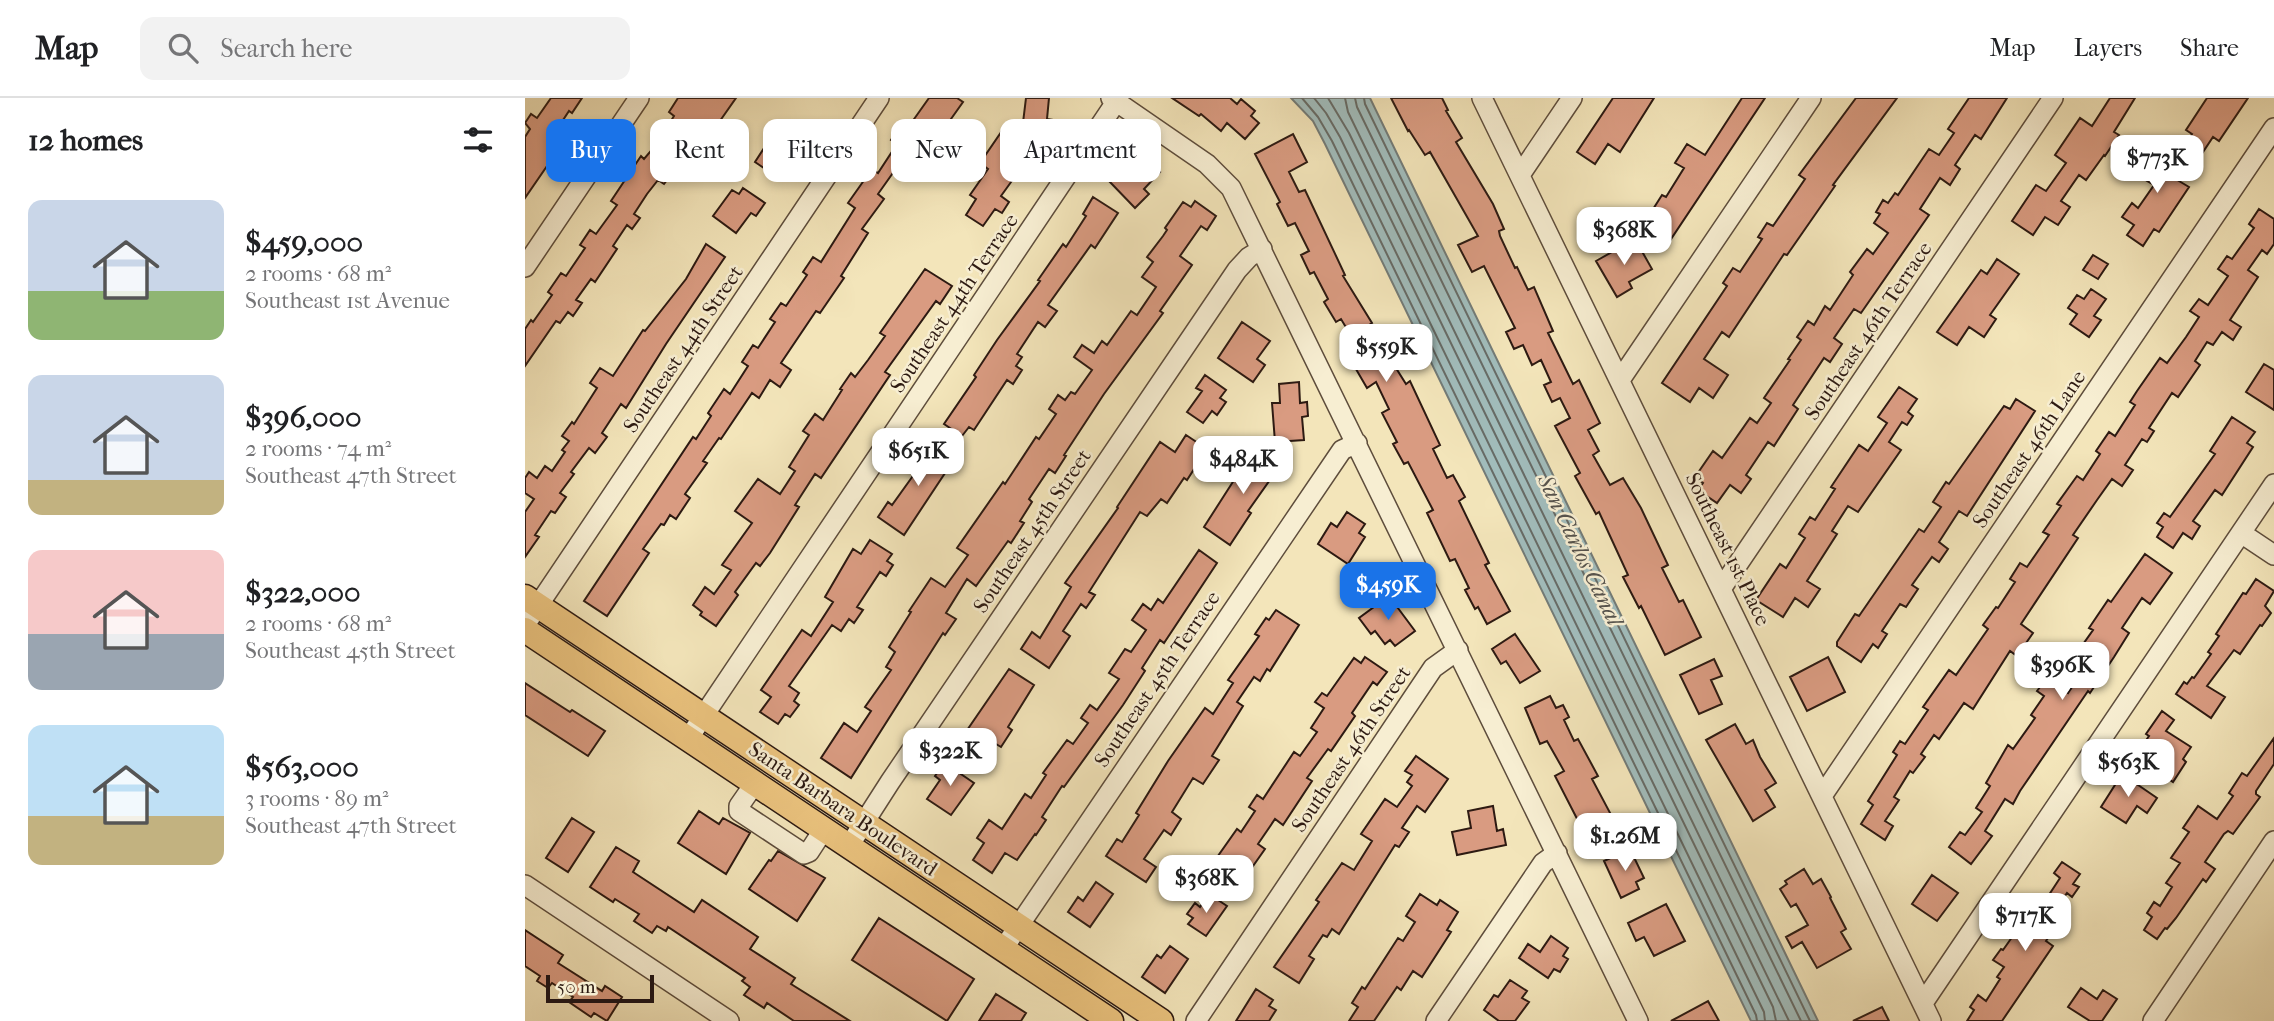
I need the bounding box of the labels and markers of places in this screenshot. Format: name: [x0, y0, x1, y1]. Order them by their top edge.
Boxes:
pin: $773K: [2108, 136, 2206, 195]
pin: $368K: [1575, 208, 1673, 267]
pin: $559K: [1337, 324, 1435, 384]
pin: $651K: [869, 428, 967, 488]
pin: $484K: [1194, 436, 1292, 496]
pin: $459K: [1339, 562, 1437, 622]
pin: $396K: [2013, 642, 2111, 702]
pin: $322K: [901, 728, 999, 788]
pin: $563K: [2079, 740, 2177, 799]
pin: $1.26M: [1568, 814, 1682, 873]
pin: $368K: [1157, 856, 1255, 915]
pin: $717K: [1976, 894, 2074, 953]

